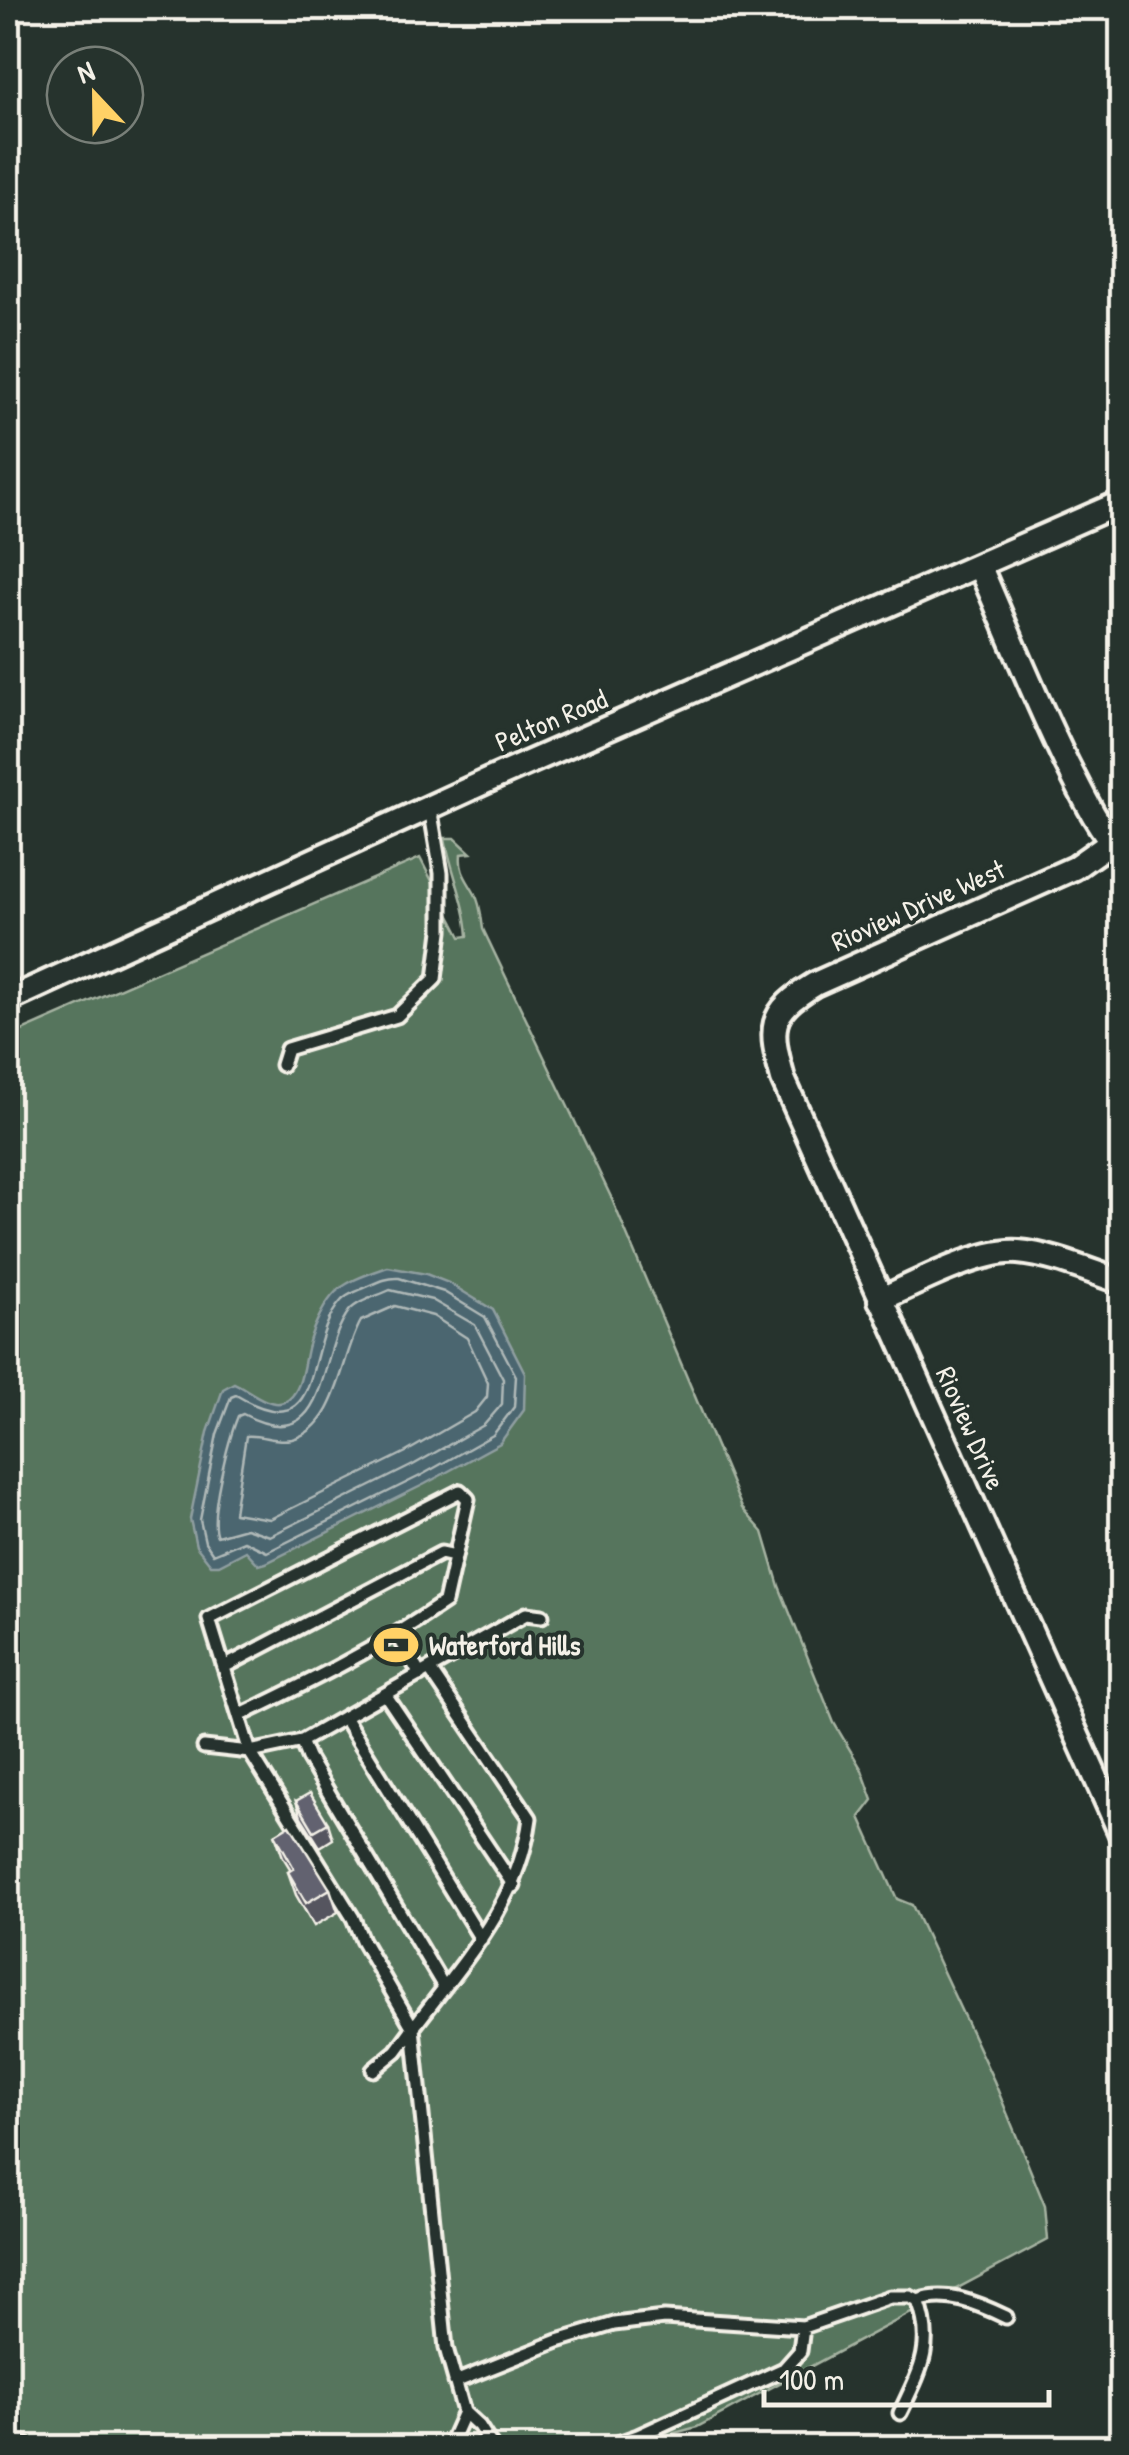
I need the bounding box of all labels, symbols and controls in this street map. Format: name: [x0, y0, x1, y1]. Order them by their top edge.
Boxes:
north arrow: [45, 45, 145, 145]
text: N: [72, 51, 100, 92]
street label: Pelton Road: [489, 679, 613, 761]
street label: Rioview Drive West: [825, 850, 1011, 960]
street label: Rioview Drive: [927, 1360, 1015, 1496]
sports icon: Waterford Hills: [372, 1621, 420, 1669]
place label: Waterford Hills: [429, 1626, 581, 1664]
scale bar: [764, 2345, 1049, 2407]
text: 100 m: [779, 2359, 844, 2399]

